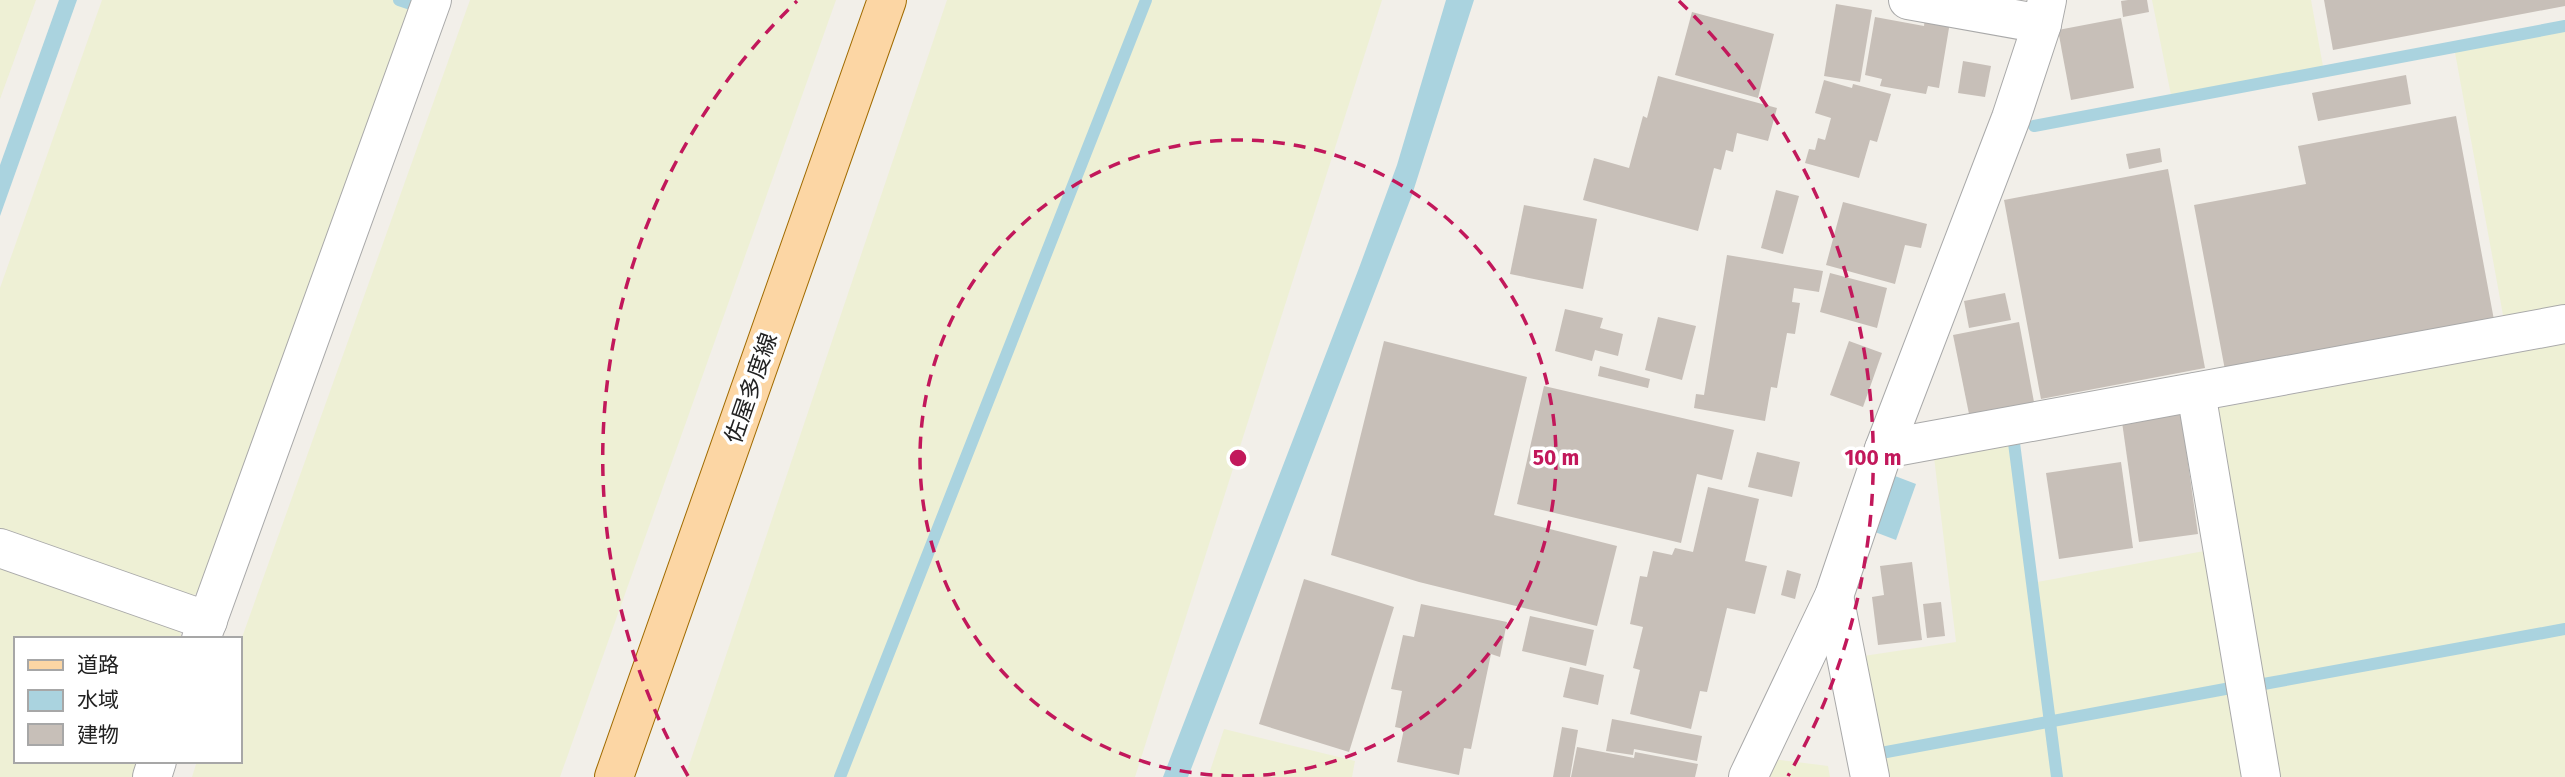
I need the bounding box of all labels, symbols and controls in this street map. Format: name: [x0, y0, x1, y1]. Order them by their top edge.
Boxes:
street label: 佐屋多度線: [719, 329, 783, 447]
text: 50 m: [1533, 445, 1579, 471]
text: 100 m: [1844, 445, 1902, 471]
centre of rings: [1226, 446, 1250, 470]
legend: [14, 637, 242, 763]
text: 道路: [77, 652, 119, 678]
text: 水域: [77, 687, 119, 713]
text: 建物: [77, 722, 119, 748]

